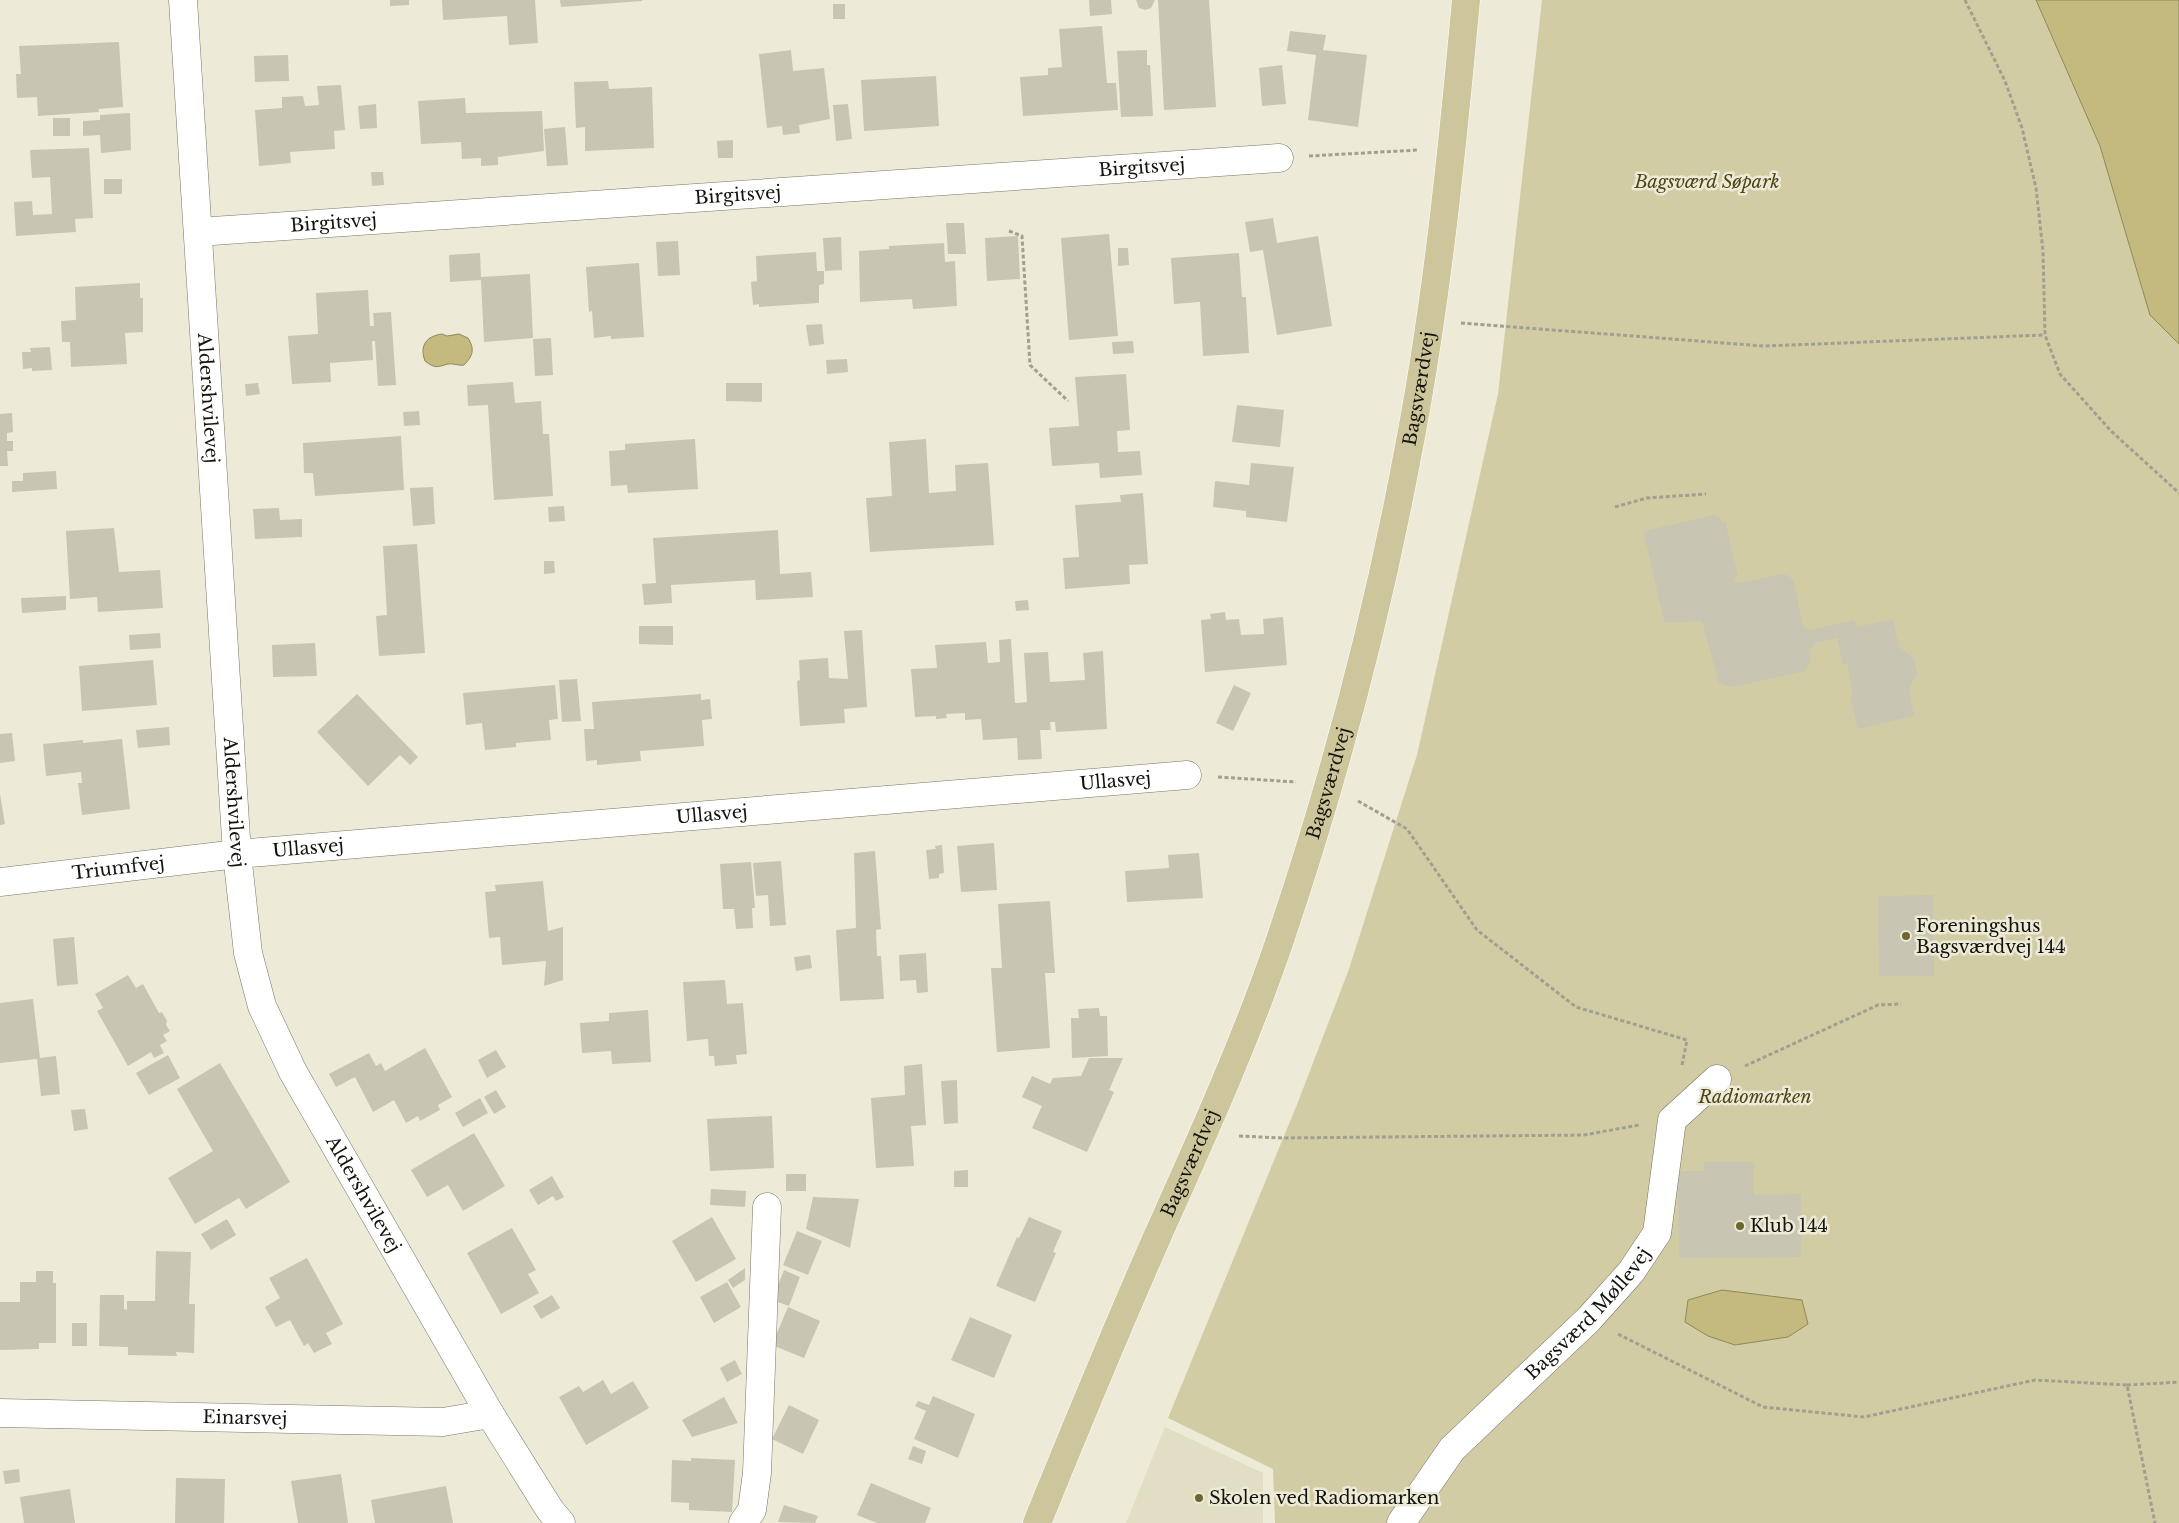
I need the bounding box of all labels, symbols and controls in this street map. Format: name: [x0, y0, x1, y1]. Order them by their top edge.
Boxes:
street label: Birgitsvej: [1098, 153, 1186, 181]
park label: Bagsværd Søpark: [1633, 171, 1780, 193]
street label: Birgitsvej: [694, 181, 782, 209]
street label: Birgitsvej: [290, 209, 378, 237]
street label: Bagsværdvej: [1398, 330, 1439, 448]
street label: Aldershvilevej: [193, 331, 223, 464]
street label: Bagsværdvej: [1302, 725, 1355, 842]
street label: Aldershvilevej: [219, 736, 249, 869]
street label: Ullasvej: [1079, 767, 1152, 795]
street label: Ullasvej: [675, 801, 748, 828]
street label: Ullasvej: [272, 834, 345, 862]
street label: Triumfvej: [71, 852, 166, 884]
place label: Foreningshus Bagsværdvej 144: [1916, 915, 2066, 958]
marker: Foreningshus Bagsværdvej 144: [1900, 930, 1912, 942]
park label: Radiomarken: [1697, 1086, 1812, 1108]
street label: Bagsværdvej: [1156, 1106, 1223, 1221]
street label: Aldershvilevej: [321, 1131, 405, 1256]
place label: Klub 144: [1750, 1215, 1828, 1237]
marker: Klub 144: [1734, 1220, 1746, 1232]
street label: Bagsværd Møllevej: [1521, 1243, 1655, 1384]
street label: Einarsvej: [202, 1406, 287, 1430]
place label: Skolen ved Radiomarken: [1209, 1487, 1439, 1509]
marker: Skolen ved Radiomarken: [1193, 1492, 1205, 1504]

